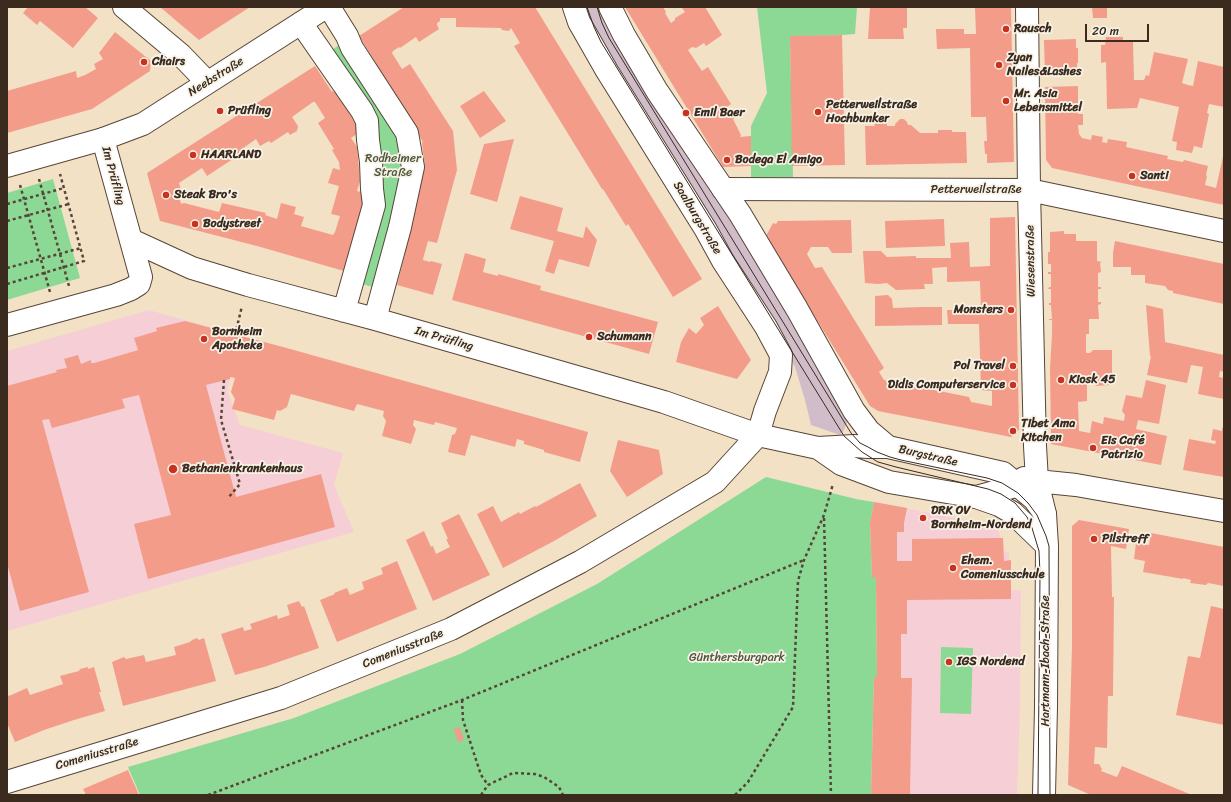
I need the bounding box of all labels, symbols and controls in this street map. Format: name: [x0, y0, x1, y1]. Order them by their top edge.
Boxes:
scale bar: [1087, 16, 1151, 42]
text: 20 m: [1092, 20, 1119, 42]
place label: Rausch: [1014, 22, 1052, 36]
marker: Rausch: [1001, 24, 1011, 34]
place label: Zyan Nailes&Lashes: [1007, 51, 1081, 79]
street label: Neebstraße: [185, 54, 247, 100]
place label: Chairs: [152, 55, 185, 69]
marker: Chairs: [139, 57, 149, 67]
marker: Zyan Nailes&Lashes: [994, 60, 1004, 70]
place label: Mr. Asia Lebensmittel: [1014, 87, 1082, 115]
marker: Mr. Asia Lebensmittel: [1001, 96, 1011, 106]
place label: Petterweilstraße Hochbunker: [826, 98, 917, 126]
place label: Prüfling: [228, 104, 271, 118]
marker: Prüfling: [215, 106, 225, 116]
place label: Emil Baer: [694, 106, 744, 120]
marker: Petterweilstraße Hochbunker: [813, 107, 823, 117]
marker: Emil Baer: [681, 108, 691, 118]
street label: Im Prüfling: [98, 145, 128, 207]
place label: HAARLAND: [201, 148, 261, 162]
marker: HAARLAND: [188, 150, 198, 160]
park label: Rodheimer Straße: [365, 152, 421, 180]
place label: Bodega El Amigo: [735, 153, 822, 167]
marker: Bodega El Amigo: [722, 155, 732, 165]
place label: Santi: [1140, 169, 1169, 183]
marker: Santi: [1127, 171, 1137, 181]
street label: Saalburgstraße: [670, 179, 724, 257]
street label: Petterweilstraße: [930, 183, 1022, 197]
place label: Steak Bro's: [174, 188, 237, 202]
marker: Steak Bro's: [161, 190, 171, 200]
place label: Bodystreet: [203, 217, 261, 231]
marker: Bodystreet: [190, 219, 200, 229]
street label: Wiesenstraße: [1023, 225, 1039, 297]
place label: Monsters: [954, 303, 1003, 317]
marker: Monsters: [1006, 305, 1016, 315]
street label: Im Prüfling: [413, 324, 475, 354]
place label: Bornheim Apotheke: [212, 325, 262, 353]
place label: Schumann: [597, 330, 651, 344]
marker: Schumann: [584, 332, 594, 342]
marker: Bornheim Apotheke: [199, 334, 209, 344]
place label: Pol Travel: [953, 359, 1005, 373]
marker: Pol Travel: [1008, 361, 1018, 371]
place label: Kiosk 45: [1069, 373, 1116, 387]
marker: Kiosk 45: [1056, 375, 1066, 385]
place label: Didis Computerservice: [888, 378, 1005, 392]
marker: Didis Computerservice: [1008, 380, 1018, 390]
place label: Tibet Ama Kitchen: [1021, 417, 1075, 445]
marker: Tibet Ama Kitchen: [1008, 426, 1018, 436]
place label: Eis Café Patrizio: [1101, 434, 1145, 462]
street label: Burgstraße: [897, 442, 959, 470]
marker: Eis Café Patrizio: [1088, 443, 1098, 453]
place label: Bethanienkrankenhaus: [182, 462, 302, 476]
marker: Bethanienkrankenhaus: [167, 463, 179, 475]
place label: DRK OV Bornheim-Nordend: [931, 504, 1031, 532]
marker: DRK OV Bornheim-Nordend: [918, 513, 928, 523]
place label: Pilstreff: [1102, 532, 1148, 546]
marker: Pilstreff: [1089, 534, 1099, 544]
place label: Ehem. Comeniusschule: [961, 554, 1045, 582]
marker: Ehem. Comeniusschule: [948, 563, 958, 573]
street label: Hartmann-Ibach-Straße: [1039, 595, 1053, 727]
street label: Comeniusstraße: [360, 626, 446, 672]
park label: Günthersburgpark: [689, 651, 785, 665]
place label: IGS Nordend: [957, 655, 1025, 669]
marker: IGS Nordend: [944, 657, 954, 667]
street label: Comeniusstraße: [54, 735, 140, 773]

